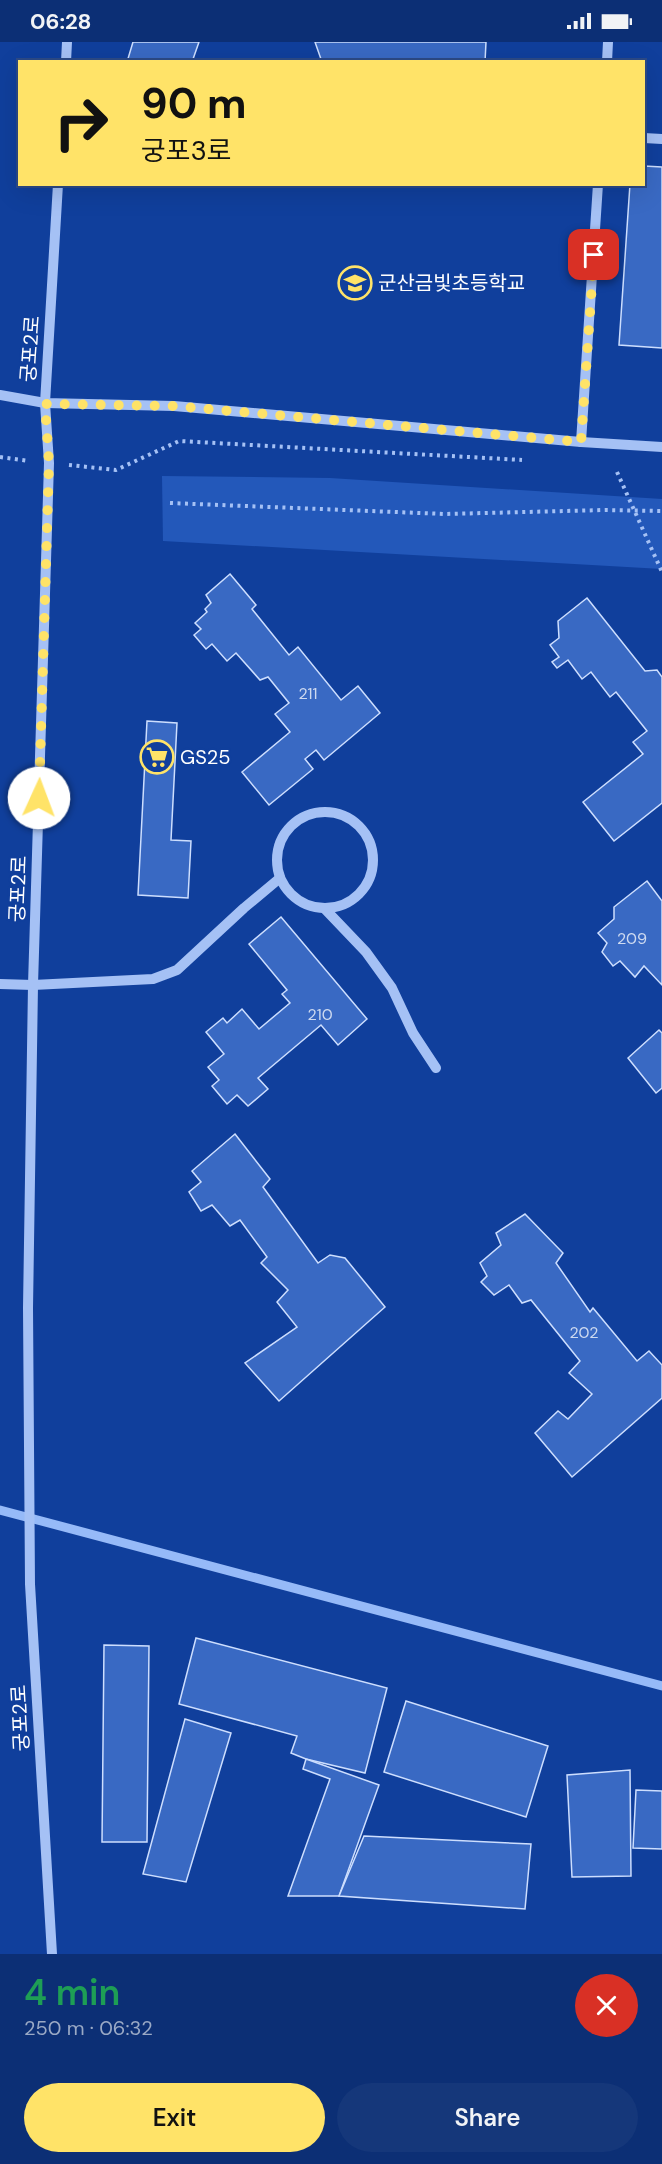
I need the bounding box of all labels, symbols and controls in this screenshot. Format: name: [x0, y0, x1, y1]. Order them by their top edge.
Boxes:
text: 06:28: [30, 7, 92, 36]
text: 90 m: [141, 76, 247, 131]
icon: right: [42, 84, 120, 162]
text: 궁포3로: [141, 133, 231, 168]
pin: [568, 229, 619, 280]
icon: arrive: [577, 238, 610, 271]
school or university icon: 군산금빛초등학교: [337, 265, 373, 301]
place label: 군산금빛초등학교: [378, 270, 525, 296]
street label: 궁포2로: [15, 315, 45, 383]
house number: 211: [298, 683, 318, 704]
supermarket icon: GS25: [139, 739, 175, 775]
place label: GS25: [180, 744, 230, 770]
position arrow: [7, 766, 71, 830]
street label: 궁포2로: [4, 855, 32, 923]
house number: 209: [617, 928, 647, 949]
house number: 210: [307, 1004, 333, 1025]
house number: 202: [569, 1322, 599, 1343]
street label: 궁포2로: [5, 1684, 35, 1752]
text: 4 min: [24, 1969, 120, 2016]
button: close: [575, 1974, 638, 2037]
text: 250 m · 06:32: [24, 2015, 153, 2041]
button: Exit: [24, 2083, 325, 2152]
button: Share: [337, 2083, 638, 2152]

